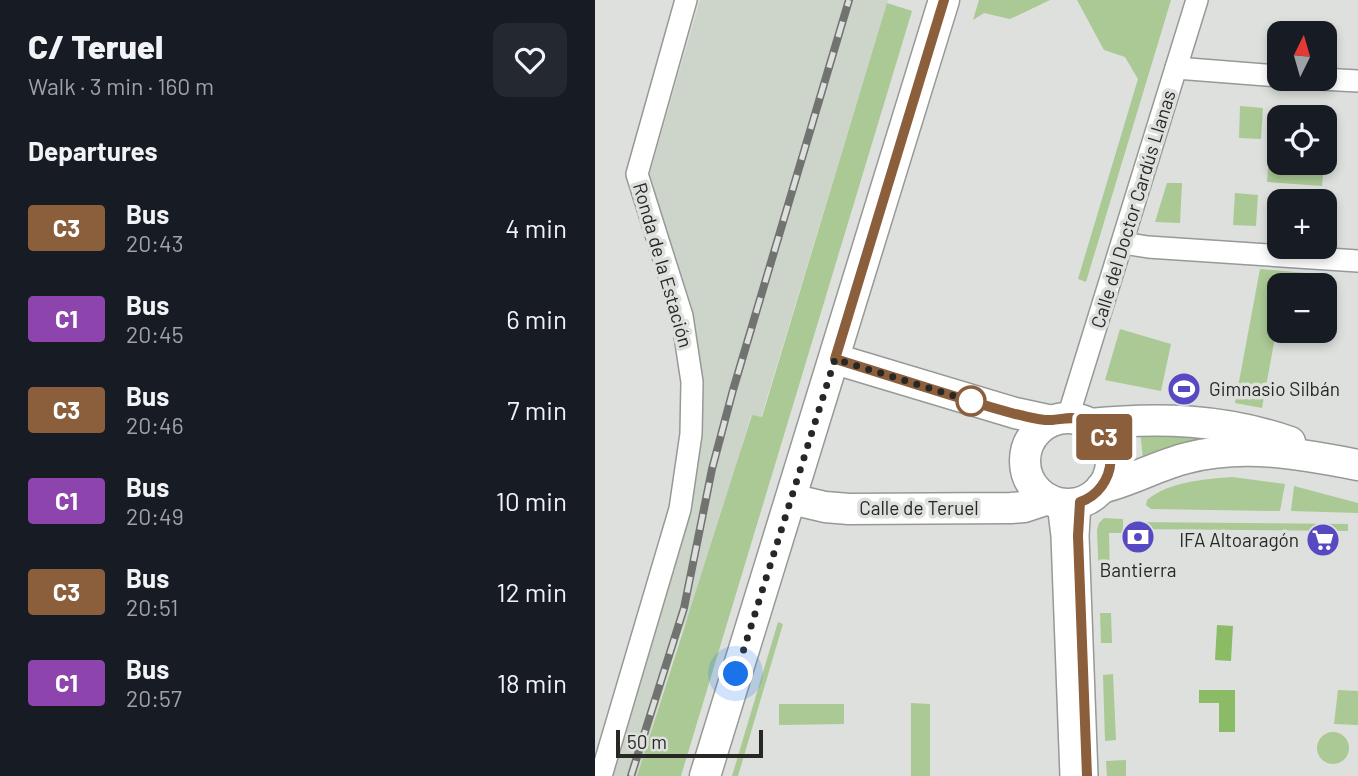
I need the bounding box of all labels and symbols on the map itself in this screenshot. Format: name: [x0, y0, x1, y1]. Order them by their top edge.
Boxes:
north arrow: [1267, 21, 1337, 91]
street label: Calle del Doctor Cardús Llanas: [1085, 87, 1180, 331]
street label: Ronda de la Estación: [629, 180, 698, 350]
sports icon: Gimnasio Silbán: [1165, 370, 1203, 408]
place label: Gimnasio Silbán: [1209, 377, 1340, 400]
unlabelled marker: [956, 386, 986, 416]
line badge: C3: [1072, 414, 1135, 460]
street label: Calle de Teruel: [859, 496, 979, 519]
bank icon: Bantierra: [1119, 518, 1157, 556]
supermarket icon: IFA Altoaragón: [1304, 521, 1342, 559]
place label: IFA Altoaragón: [1179, 528, 1299, 551]
place label: Bantierra: [1099, 558, 1177, 581]
your location: [718, 656, 753, 691]
scale bar: [616, 727, 763, 759]

